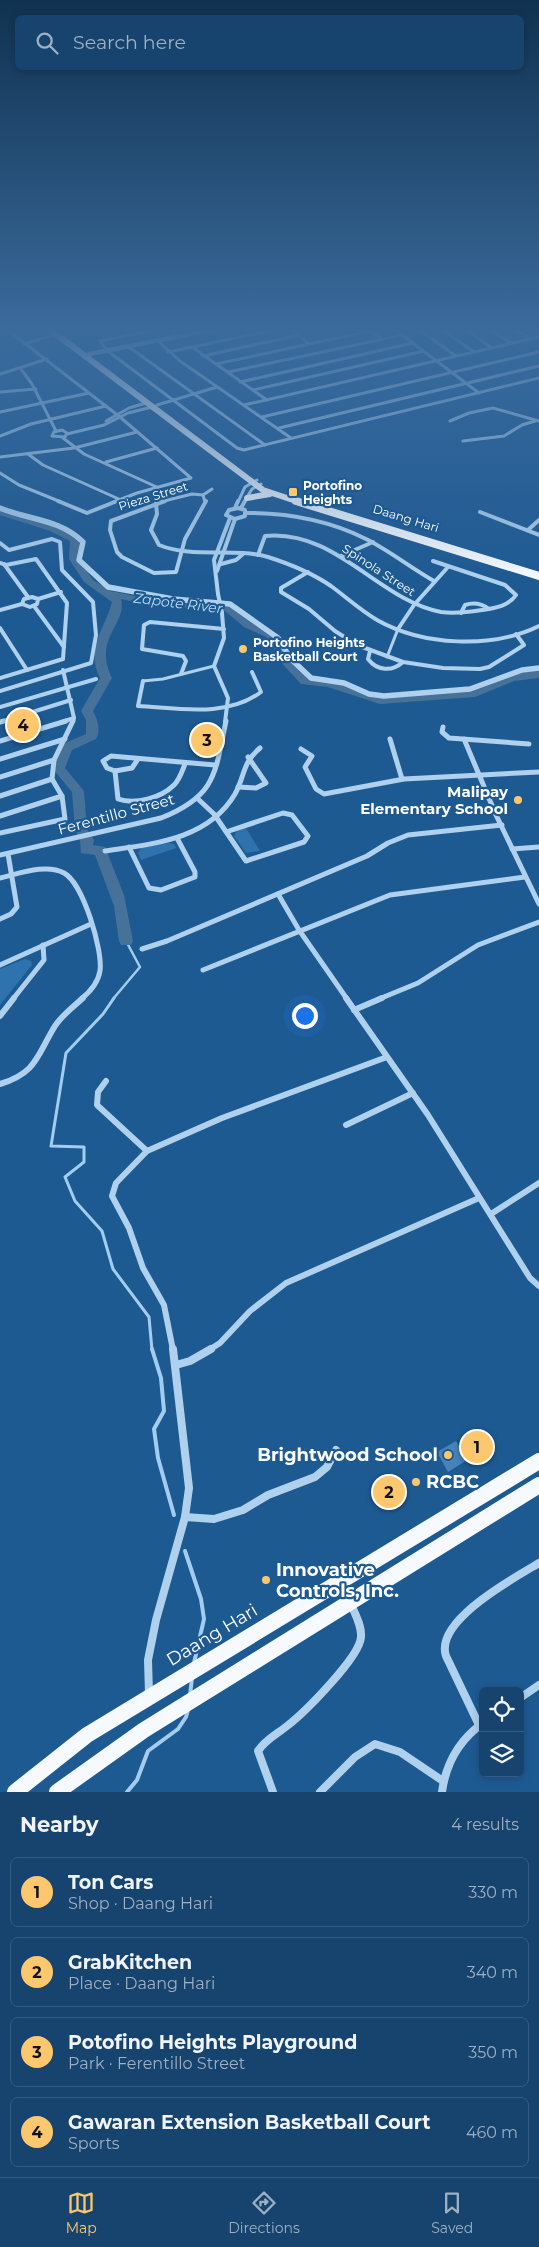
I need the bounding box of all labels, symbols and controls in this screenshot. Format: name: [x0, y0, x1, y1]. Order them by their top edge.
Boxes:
search box: [15, 15, 524, 70]
icon: search: [33, 29, 61, 57]
text: Search here: [73, 31, 186, 54]
street label: Pieza Street: [117, 478, 190, 514]
place label: Portofino Heights: [303, 478, 362, 507]
marker: Portofino Heights: [287, 486, 299, 498]
street label: Daang Hari: [371, 501, 441, 535]
street label: Spinola Street: [340, 541, 418, 599]
water label: Zapote River: [131, 588, 224, 617]
place label: Portofino Heights Basketball Court: [253, 635, 365, 664]
marker: Portofino Heights Basketball Court: [237, 643, 249, 655]
pin: 4: [7, 706, 39, 744]
pin: 3: [191, 721, 223, 759]
place label: Malipay Elementary School: [360, 782, 509, 818]
street label: Ferentillo Street: [55, 789, 177, 839]
marker: Malipay Elementary School: [512, 794, 524, 806]
your location: [292, 1003, 318, 1029]
pin: 1: [461, 1428, 493, 1466]
place label: Brightwood School: [257, 1444, 438, 1466]
marker: Brightwood School: [442, 1449, 454, 1461]
place label: RCBC: [426, 1471, 479, 1493]
pin: 2: [373, 1473, 405, 1511]
marker: RCBC: [410, 1476, 422, 1488]
place label: Innovative Controls, Inc.: [276, 1559, 399, 1602]
marker: Innovative Controls, Inc.: [260, 1574, 272, 1586]
street label: Daang Hari: [162, 1599, 262, 1671]
map controls: [479, 1687, 524, 1777]
button: locate: [479, 1687, 524, 1732]
button: layers: [479, 1732, 524, 1777]
text: Nearby: [20, 1812, 99, 1837]
text: 4 results: [451, 1815, 519, 1834]
text: Ton Cars: [68, 1871, 153, 1894]
text: 1: [34, 1883, 40, 1902]
text: 330 m: [468, 1883, 518, 1902]
text: Shop · Daang Hari: [68, 1894, 213, 1913]
text: GrabKitchen: [68, 1951, 192, 1974]
text: 2: [32, 1963, 42, 1982]
text: 340 m: [467, 1963, 518, 1982]
text: Place · Daang Hari: [68, 1974, 215, 1993]
text: Potofino Heights Playground: [68, 2031, 357, 2054]
text: 3: [32, 2043, 42, 2062]
text: 350 m: [468, 2043, 518, 2062]
text: Park · Ferentillo Street: [68, 2054, 245, 2073]
text: Gawaran Extension Basketball Court: [68, 2111, 430, 2134]
text: 4: [31, 2123, 43, 2142]
text: 460 m: [466, 2123, 518, 2142]
text: Sports: [68, 2134, 120, 2153]
tab: Map: [66, 2189, 97, 2237]
tab: Directions: [228, 2189, 300, 2237]
tab: Saved: [431, 2189, 473, 2237]

